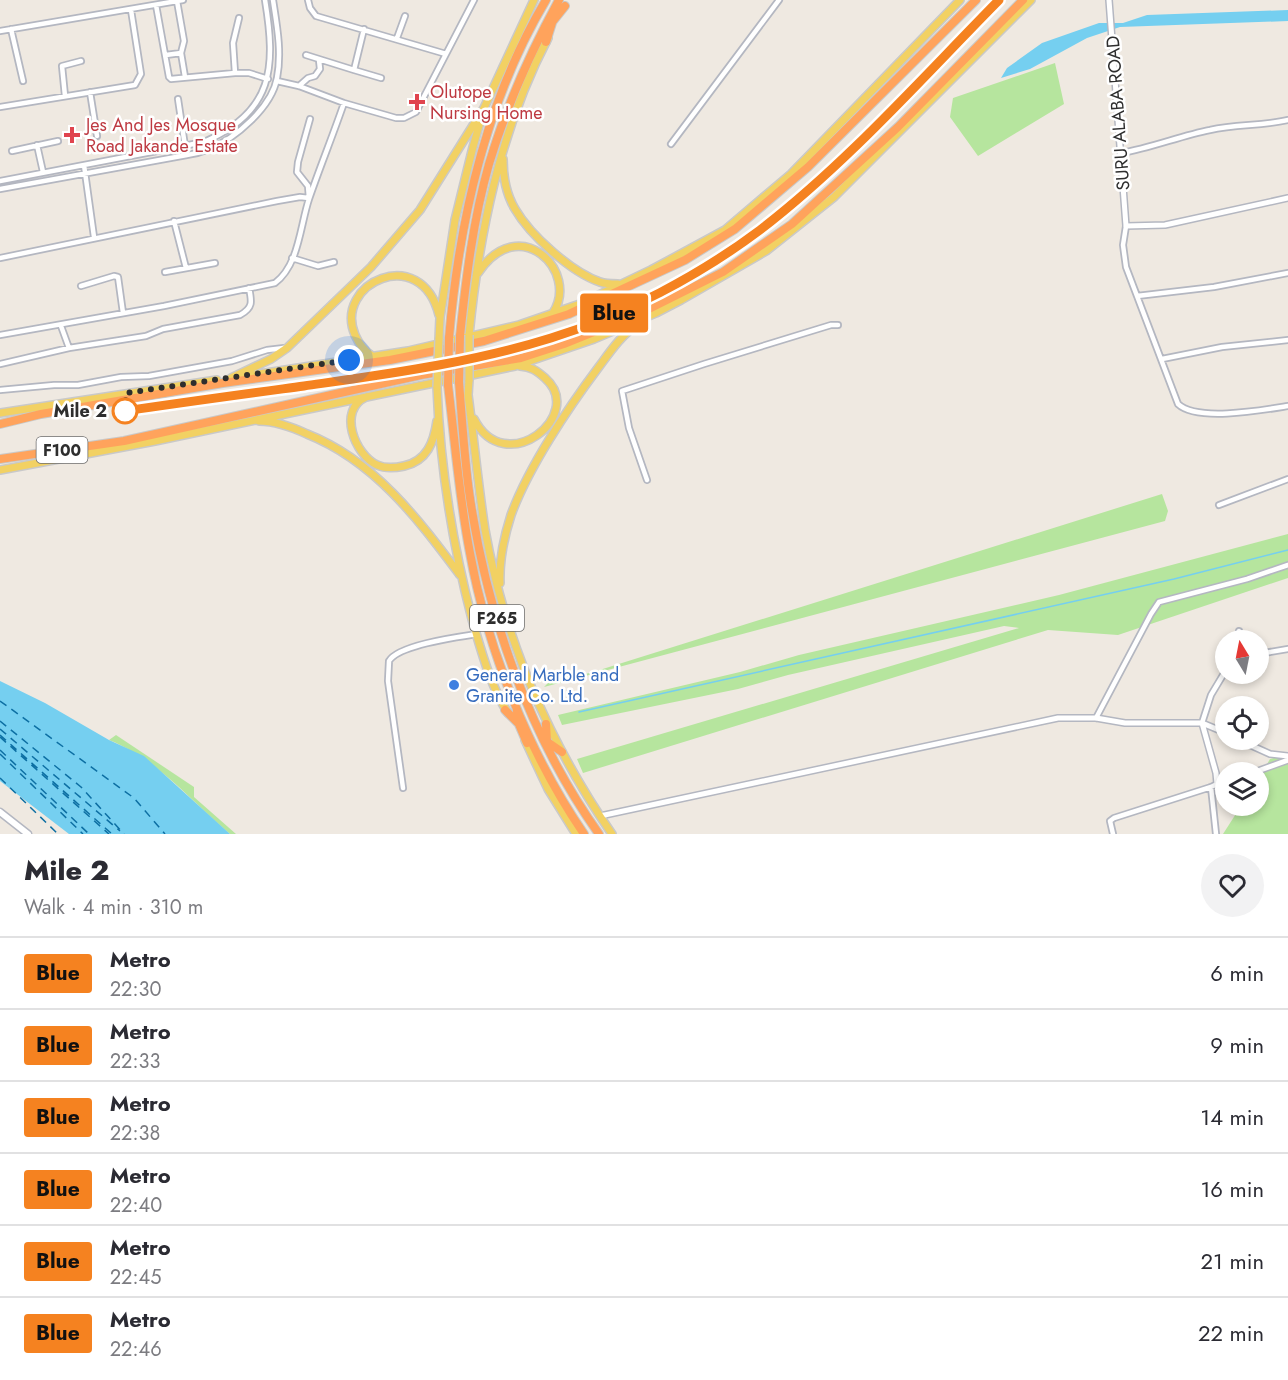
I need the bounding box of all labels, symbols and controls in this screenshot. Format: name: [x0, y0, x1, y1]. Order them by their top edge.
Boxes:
street label: SURU ALABA ROAD: [1100, 35, 1136, 191]
place label: Olutope Nursing Home: [430, 79, 543, 126]
marker: Olutope Nursing Home: [408, 93, 426, 111]
place label: Jes And Jes Mosque Road Jakande Estate: [84, 112, 238, 159]
marker: Jes And Jes Mosque Road Jakande Estate: [63, 126, 81, 144]
line badge: Blue: [572, 294, 656, 332]
text: Blue: [592, 298, 636, 328]
your location: [334, 345, 364, 375]
place label: Mile 2: [54, 398, 107, 424]
marker: Mile 2: [112, 398, 138, 424]
road number: F100: [36, 437, 88, 463]
road number: F265: [470, 605, 524, 631]
north arrow: [1215, 630, 1269, 684]
map controls: [1215, 630, 1269, 816]
place label: General Marble and Granite Co. Ltd.: [466, 662, 619, 709]
marker: General Marble and Granite Co. Ltd.: [447, 678, 461, 692]
button: locate: [1215, 696, 1269, 750]
button: layers: [1215, 762, 1269, 816]
text: Mile 2: [24, 850, 109, 891]
button: heart: [1201, 854, 1264, 917]
text: Walk · 4 min · 310 m: [24, 893, 203, 922]
text: Metro: [110, 943, 171, 975]
text: 6 min: [1210, 957, 1264, 989]
text: Blue: [36, 958, 80, 988]
text: 22:30: [110, 975, 161, 1004]
text: Metro: [110, 1015, 171, 1047]
text: 9 min: [1210, 1029, 1264, 1061]
text: Blue: [36, 1030, 80, 1060]
text: 22:33: [110, 1047, 160, 1076]
text: Metro: [110, 1087, 171, 1119]
text: 14 min: [1200, 1101, 1264, 1133]
text: Blue: [36, 1102, 80, 1132]
text: 22:38: [110, 1119, 160, 1148]
text: Metro: [110, 1159, 171, 1191]
text: 16 min: [1200, 1173, 1264, 1205]
text: Blue: [36, 1174, 80, 1204]
text: 22:40: [110, 1191, 162, 1220]
text: Metro: [110, 1231, 171, 1263]
text: 21 min: [1201, 1245, 1264, 1277]
text: Blue: [36, 1246, 80, 1276]
text: 22:45: [110, 1263, 161, 1292]
text: Metro: [110, 1303, 171, 1335]
text: 22 min: [1198, 1317, 1264, 1349]
text: Blue: [36, 1318, 80, 1348]
text: 22:46: [110, 1335, 162, 1364]

